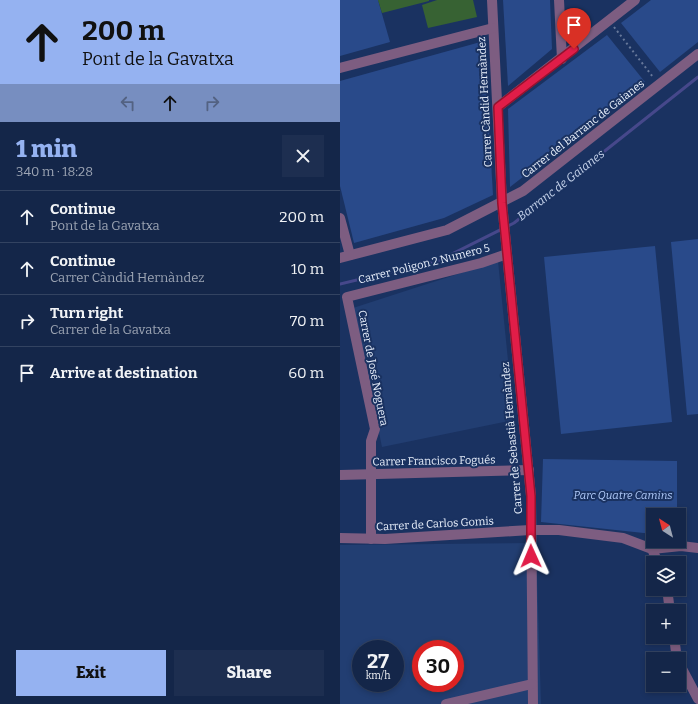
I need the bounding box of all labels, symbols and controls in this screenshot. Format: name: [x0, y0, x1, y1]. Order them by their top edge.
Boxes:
pin: [557, 8, 591, 49]
text: 200 m: [82, 14, 165, 47]
icon: arrive: [563, 14, 585, 36]
icon: ahead: [16, 16, 68, 68]
street label: Carrer Càndid Hernàndez: [475, 36, 495, 168]
text: Pont de la Gavatxa: [82, 48, 234, 70]
street label: Carrer del Barranc de Gaianes: [519, 77, 647, 181]
icon: left: [117, 92, 139, 114]
icon: ahead: [159, 92, 181, 114]
icon: right: [201, 92, 223, 114]
text: 1 min: [16, 135, 77, 163]
button: close: [282, 135, 324, 177]
water label: Barranc de Gaianes: [515, 146, 608, 223]
text: 340 m · 18:28: [16, 164, 93, 179]
text: Continue: [50, 200, 116, 218]
icon: ahead: [16, 206, 38, 228]
text: 200 m: [279, 208, 324, 226]
text: Pont de la Gavatxa: [50, 218, 160, 233]
street label: Carrer Poligon 2 Numero 5: [357, 241, 491, 287]
text: Continue: [50, 252, 116, 270]
icon: ahead: [16, 258, 38, 280]
text: 10 m: [291, 260, 324, 278]
text: Carrer Càndid Hernàndez: [50, 270, 205, 285]
text: Turn right: [50, 304, 123, 322]
street label: Carrer de José Noguera: [355, 309, 391, 427]
icon: right: [16, 310, 38, 332]
text: 70 m: [290, 312, 324, 330]
text: Carrer de la Gavatxa: [50, 322, 171, 337]
street label: Carrer de Sebastià Hernàndez: [499, 361, 525, 515]
icon: arrive: [16, 362, 38, 384]
text: Arrive at destination: [50, 364, 197, 382]
text: 60 m: [288, 364, 324, 382]
street label: Carrer Francisco Fogués: [372, 453, 496, 469]
park label: Parc Quatre Camins: [573, 489, 673, 502]
north arrow: [646, 508, 686, 548]
map controls: [646, 508, 686, 692]
street label: Carrer de Carlos Gomis: [376, 514, 494, 534]
position arrow: [510, 535, 552, 577]
button: layers: [646, 556, 686, 596]
button: +: [646, 604, 686, 644]
speed limit sign: 30: [412, 640, 464, 692]
text: 27: [367, 649, 389, 673]
button: Exit: [16, 650, 166, 696]
button: Share: [174, 650, 324, 696]
button: −: [646, 652, 686, 692]
text: km/h: [366, 670, 390, 682]

